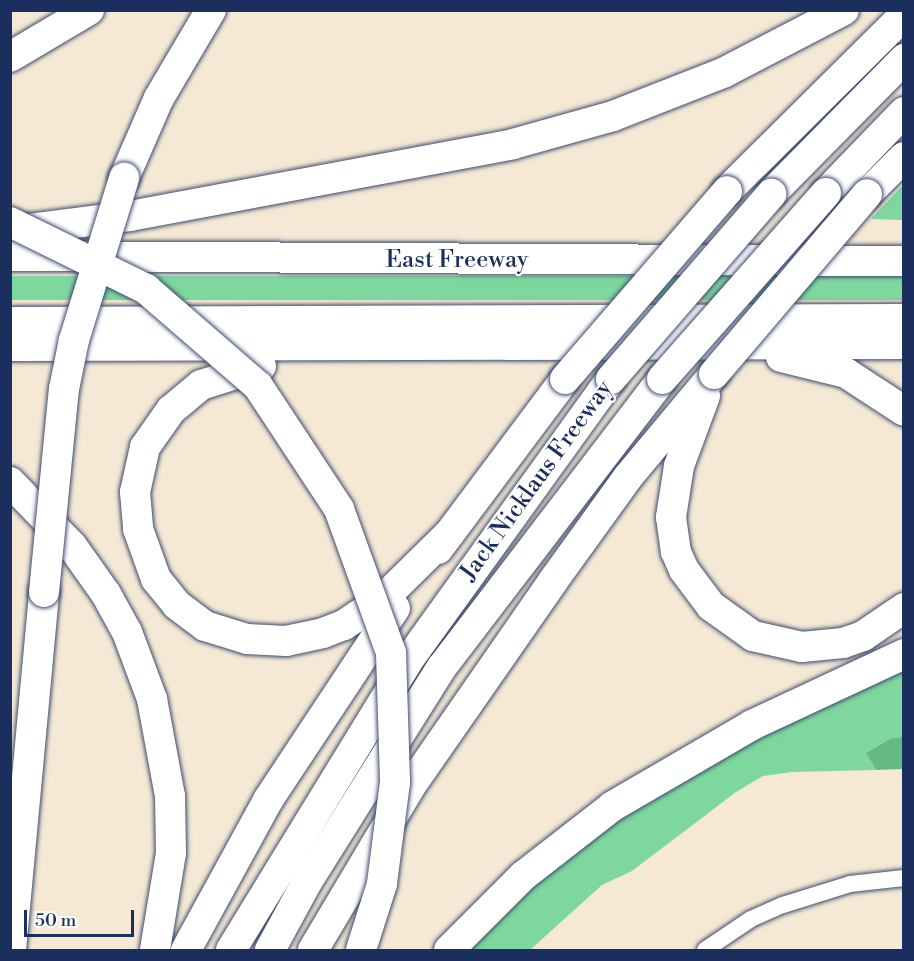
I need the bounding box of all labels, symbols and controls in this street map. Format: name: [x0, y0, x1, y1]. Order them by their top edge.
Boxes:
street label: East Freeway: [385, 247, 529, 275]
street label: Jack Nicklaus Freeway: [455, 375, 619, 587]
scale bar: [27, 898, 136, 936]
text: 50 m: [35, 909, 76, 932]

